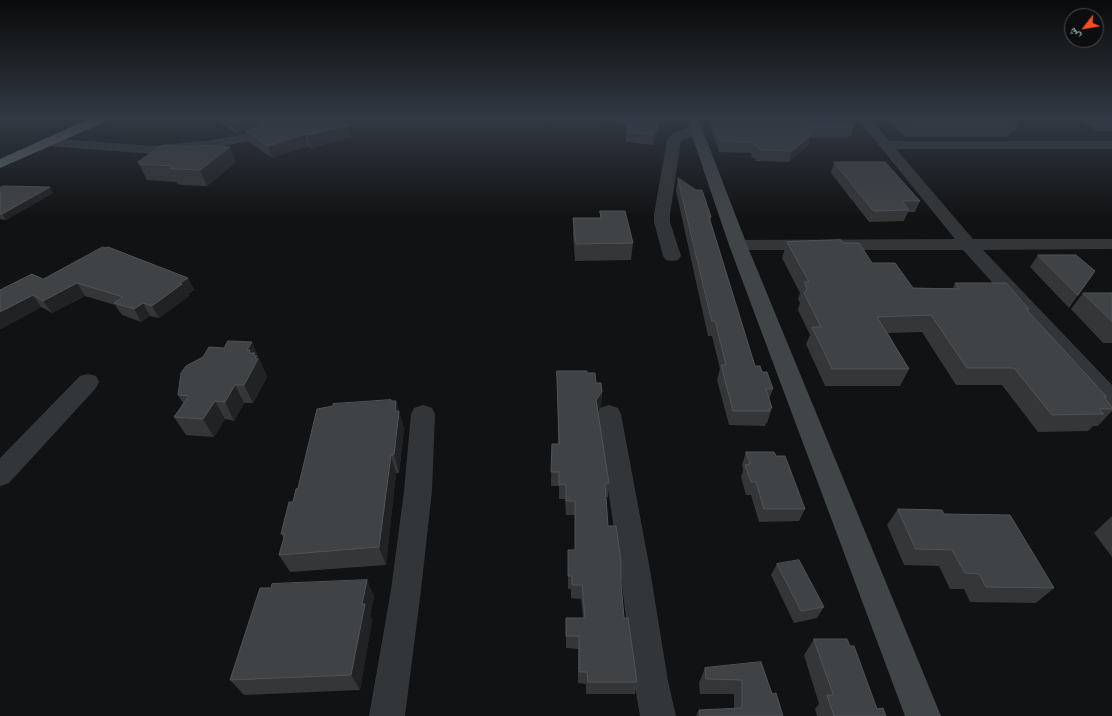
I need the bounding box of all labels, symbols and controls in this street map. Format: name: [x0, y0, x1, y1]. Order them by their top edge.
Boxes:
north arrow: [1064, 8, 1104, 48]
text: ش: [1066, 26, 1083, 42]

